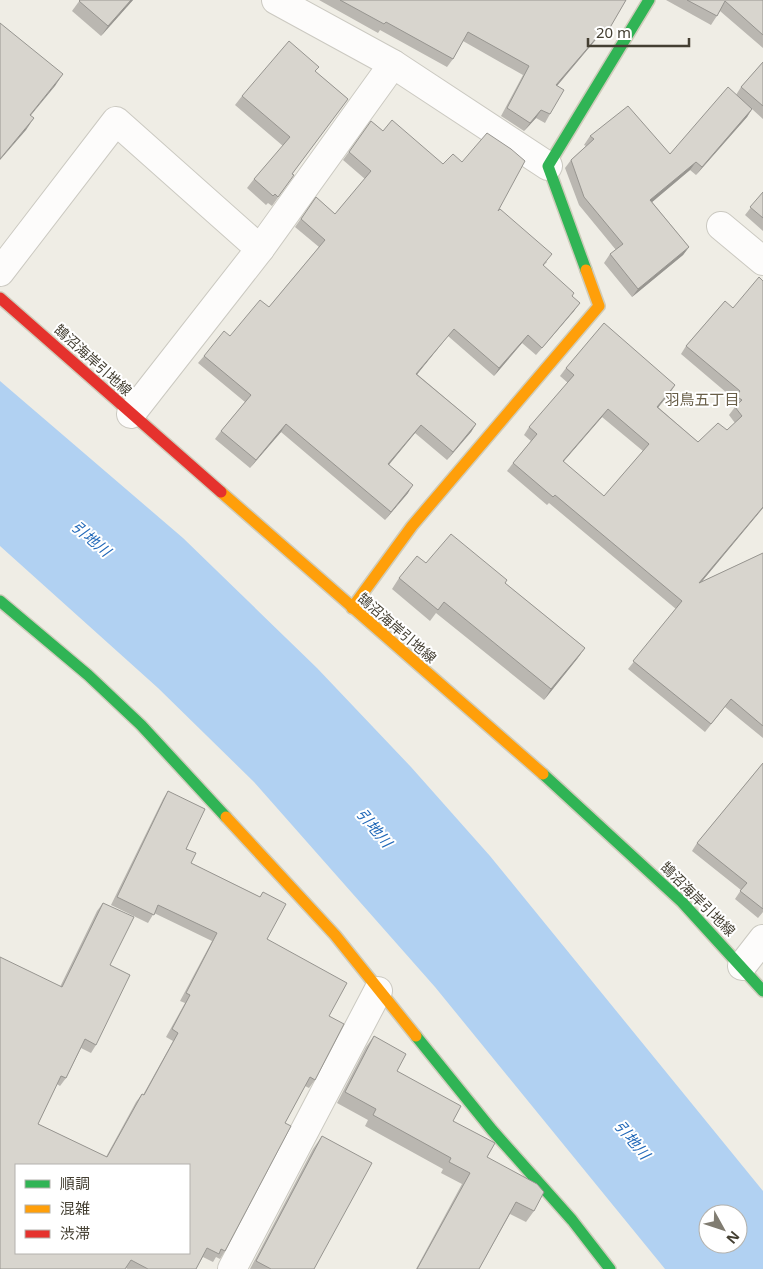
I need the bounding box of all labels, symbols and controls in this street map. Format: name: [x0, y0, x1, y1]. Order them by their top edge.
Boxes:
scale bar: [588, 15, 689, 47]
text: 20 m: [596, 22, 631, 42]
street label: 鵠沼海岸引地線: [51, 320, 136, 399]
district label: 羽鳥五丁目: [664, 389, 740, 409]
water label: 引地川: [68, 516, 117, 562]
street label: 鵠沼海岸引地線: [354, 588, 441, 667]
water label: 引地川: [353, 804, 398, 853]
street label: 鵠沼海岸引地線: [657, 857, 740, 940]
water label: 引地川: [611, 1116, 656, 1165]
legend: [15, 1164, 190, 1254]
text: 順調: [60, 1173, 90, 1193]
text: 混雑: [60, 1198, 90, 1218]
north arrow: [698, 1204, 748, 1254]
text: 渋滞: [60, 1223, 90, 1243]
text: N: [722, 1227, 744, 1248]

